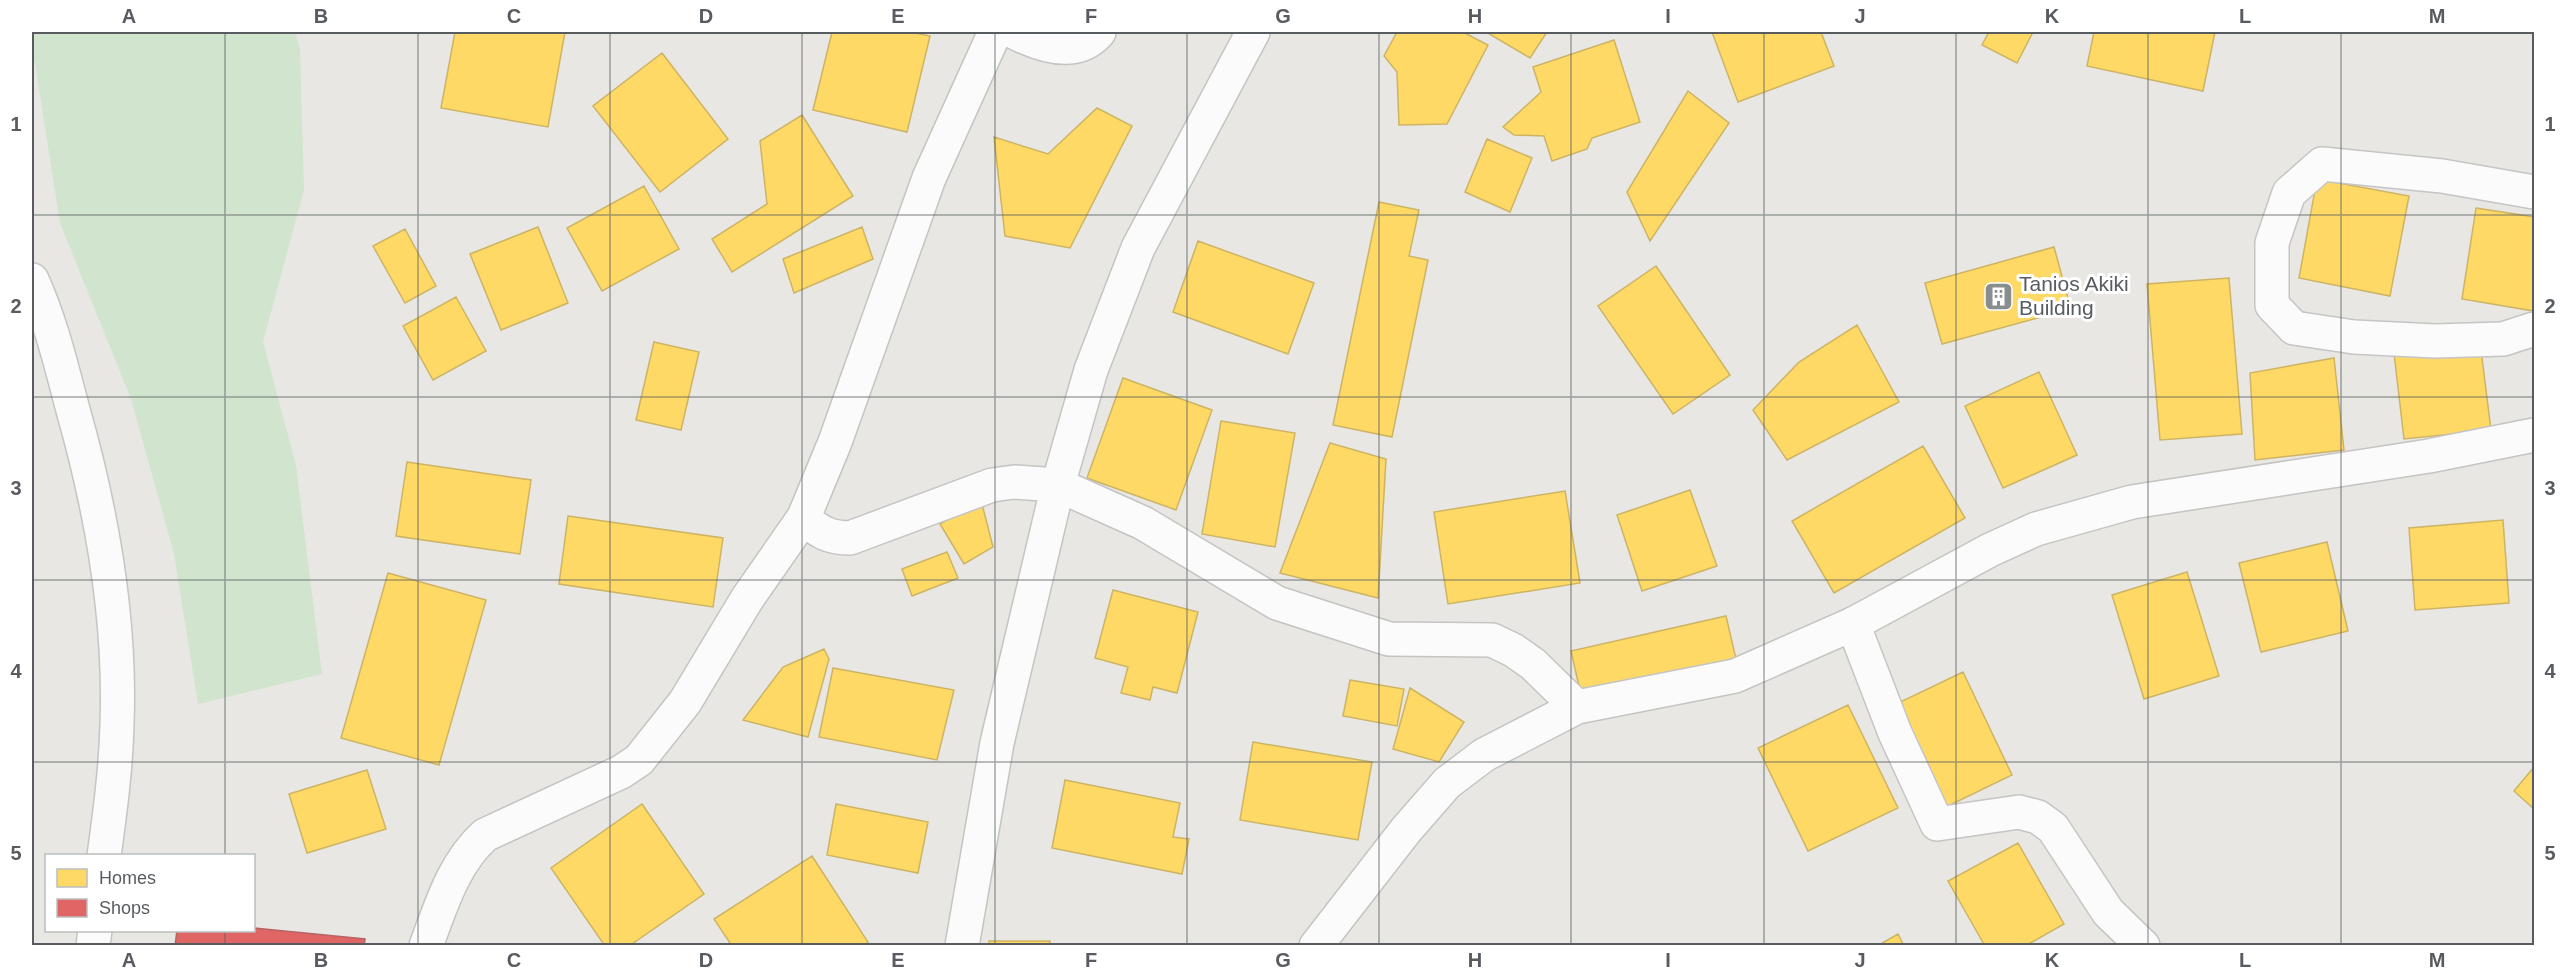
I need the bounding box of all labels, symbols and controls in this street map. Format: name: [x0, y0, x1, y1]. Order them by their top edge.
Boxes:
text: A: [122, 5, 136, 27]
text: B: [314, 5, 328, 27]
text: C: [507, 5, 521, 27]
text: D: [699, 5, 713, 27]
text: E: [891, 5, 905, 27]
text: F: [1085, 5, 1097, 27]
text: G: [1275, 5, 1291, 27]
text: H: [1468, 5, 1482, 27]
text: I: [1665, 5, 1671, 27]
text: J: [1854, 5, 1866, 27]
text: K: [2045, 5, 2060, 27]
text: L: [2239, 5, 2251, 27]
text: M: [2429, 5, 2445, 27]
text: 1: [10, 113, 22, 135]
text: 1: [2544, 113, 2556, 135]
place label: Tanios Akiki Building: [2019, 272, 2129, 319]
building icon: Tanios Akiki Building: [1982, 280, 2014, 312]
text: 2: [10, 295, 22, 317]
text: 2: [2544, 295, 2556, 317]
text: 3: [10, 477, 22, 499]
text: 3: [2544, 477, 2556, 499]
text: 4: [10, 660, 22, 682]
text: 4: [2544, 660, 2556, 682]
text: 5: [10, 842, 22, 864]
text: 5: [2544, 842, 2556, 864]
legend: [45, 854, 255, 932]
text: Homes: [99, 868, 156, 888]
text: Shops: [99, 898, 150, 918]
text: A: [122, 949, 136, 971]
text: B: [314, 949, 328, 971]
text: C: [507, 949, 521, 971]
text: D: [699, 949, 713, 971]
text: E: [891, 949, 905, 971]
text: F: [1085, 949, 1097, 971]
text: G: [1275, 949, 1291, 971]
text: H: [1468, 949, 1482, 971]
text: I: [1665, 949, 1671, 971]
text: J: [1854, 949, 1866, 971]
text: K: [2045, 949, 2060, 971]
text: L: [2239, 949, 2251, 971]
text: M: [2429, 949, 2445, 971]

